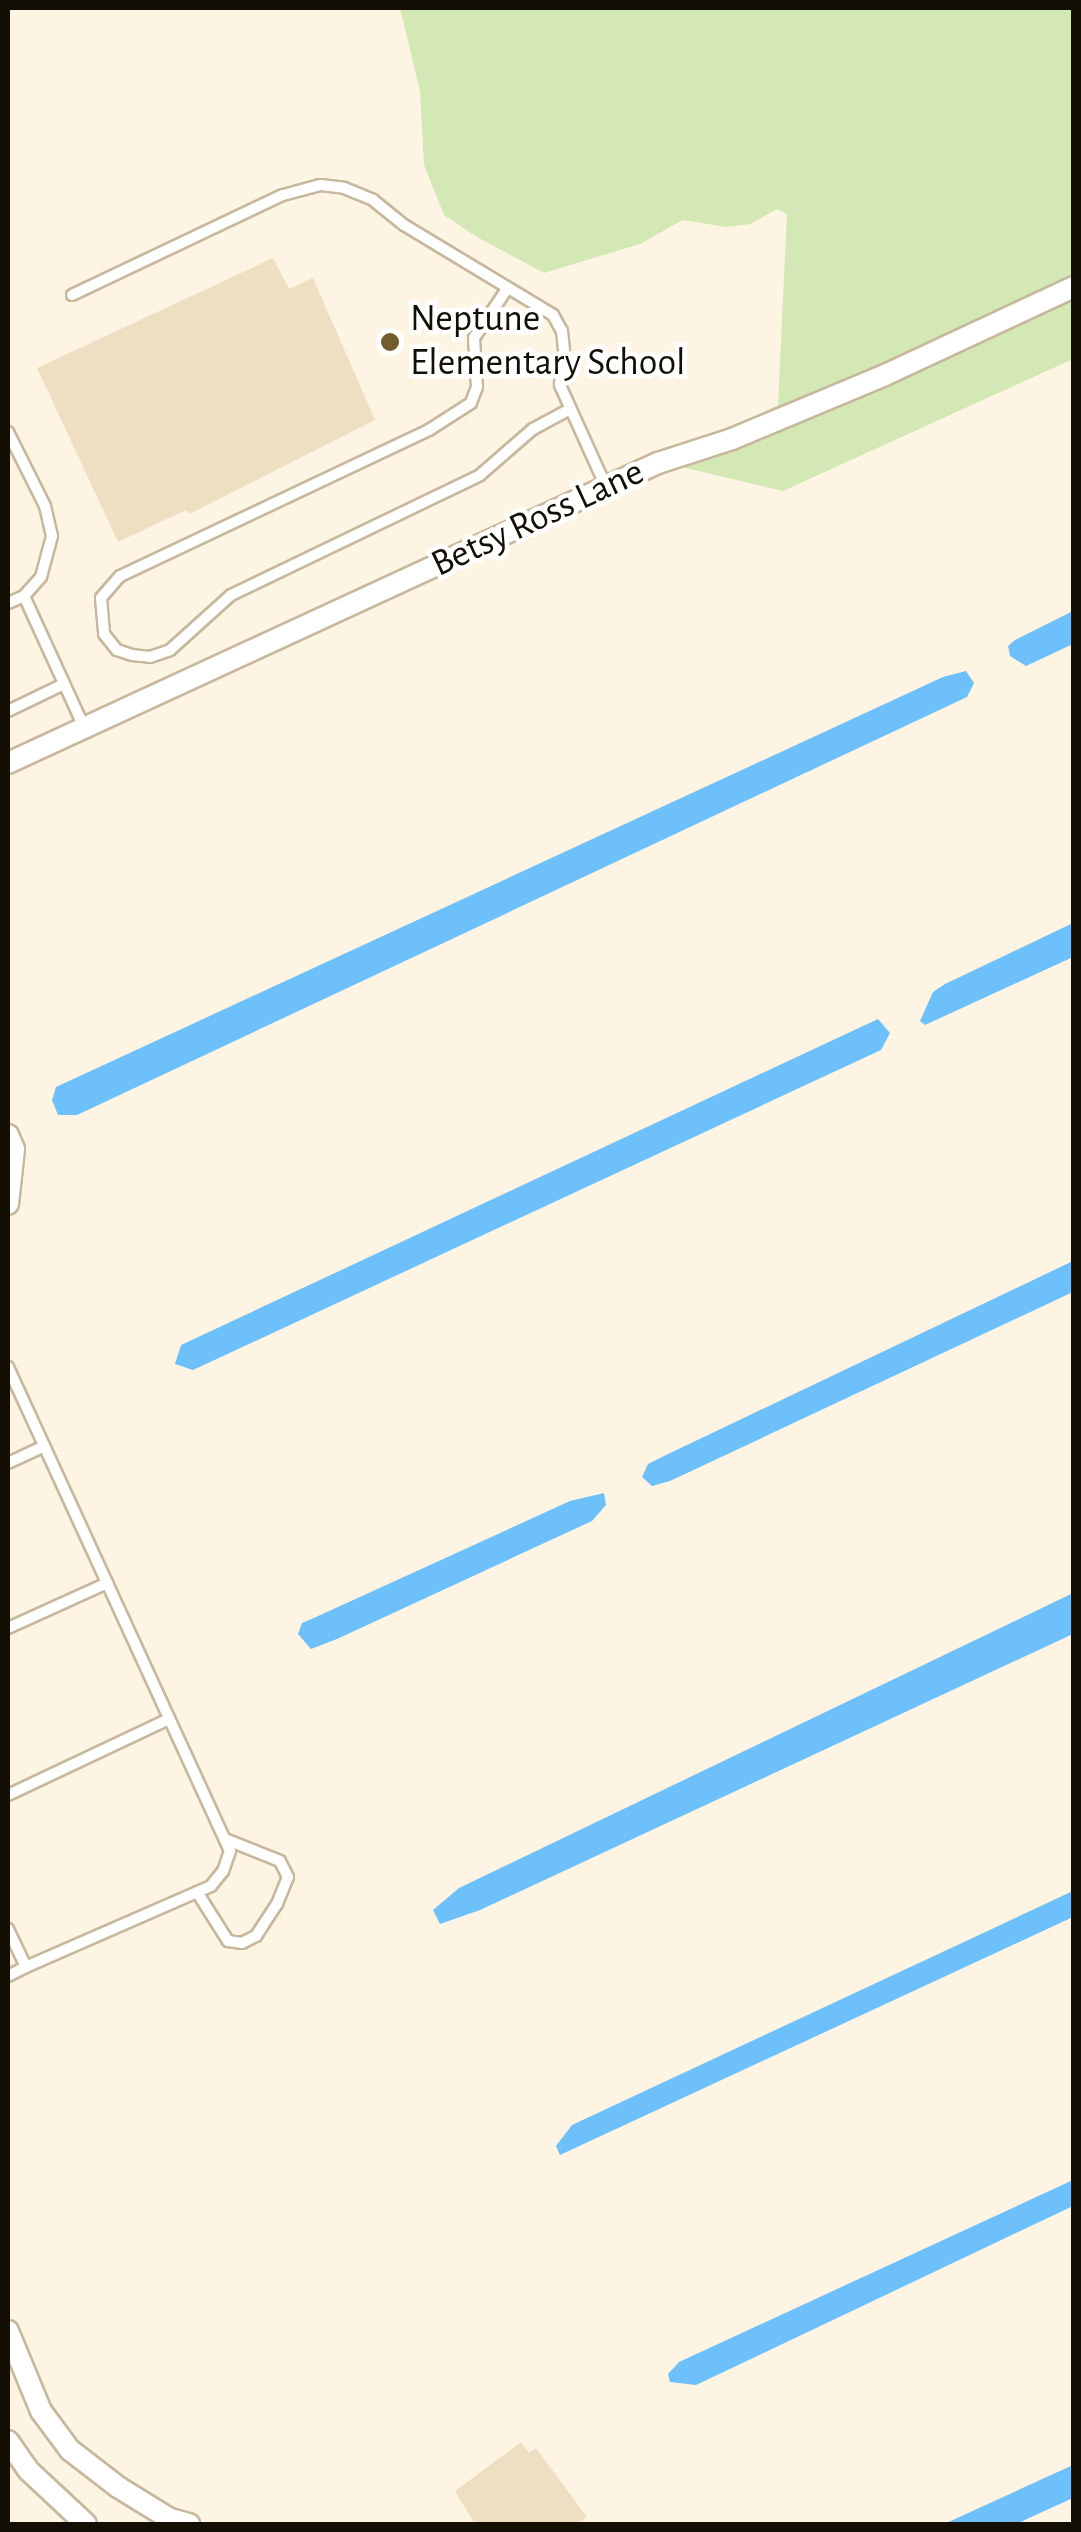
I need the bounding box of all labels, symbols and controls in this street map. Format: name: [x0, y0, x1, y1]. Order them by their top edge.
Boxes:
place label: Neptune Elementary School: [410, 297, 685, 386]
marker: Neptune Elementary School: [379, 331, 401, 353]
street label: Betsy Ross Lane: [425, 450, 651, 588]

